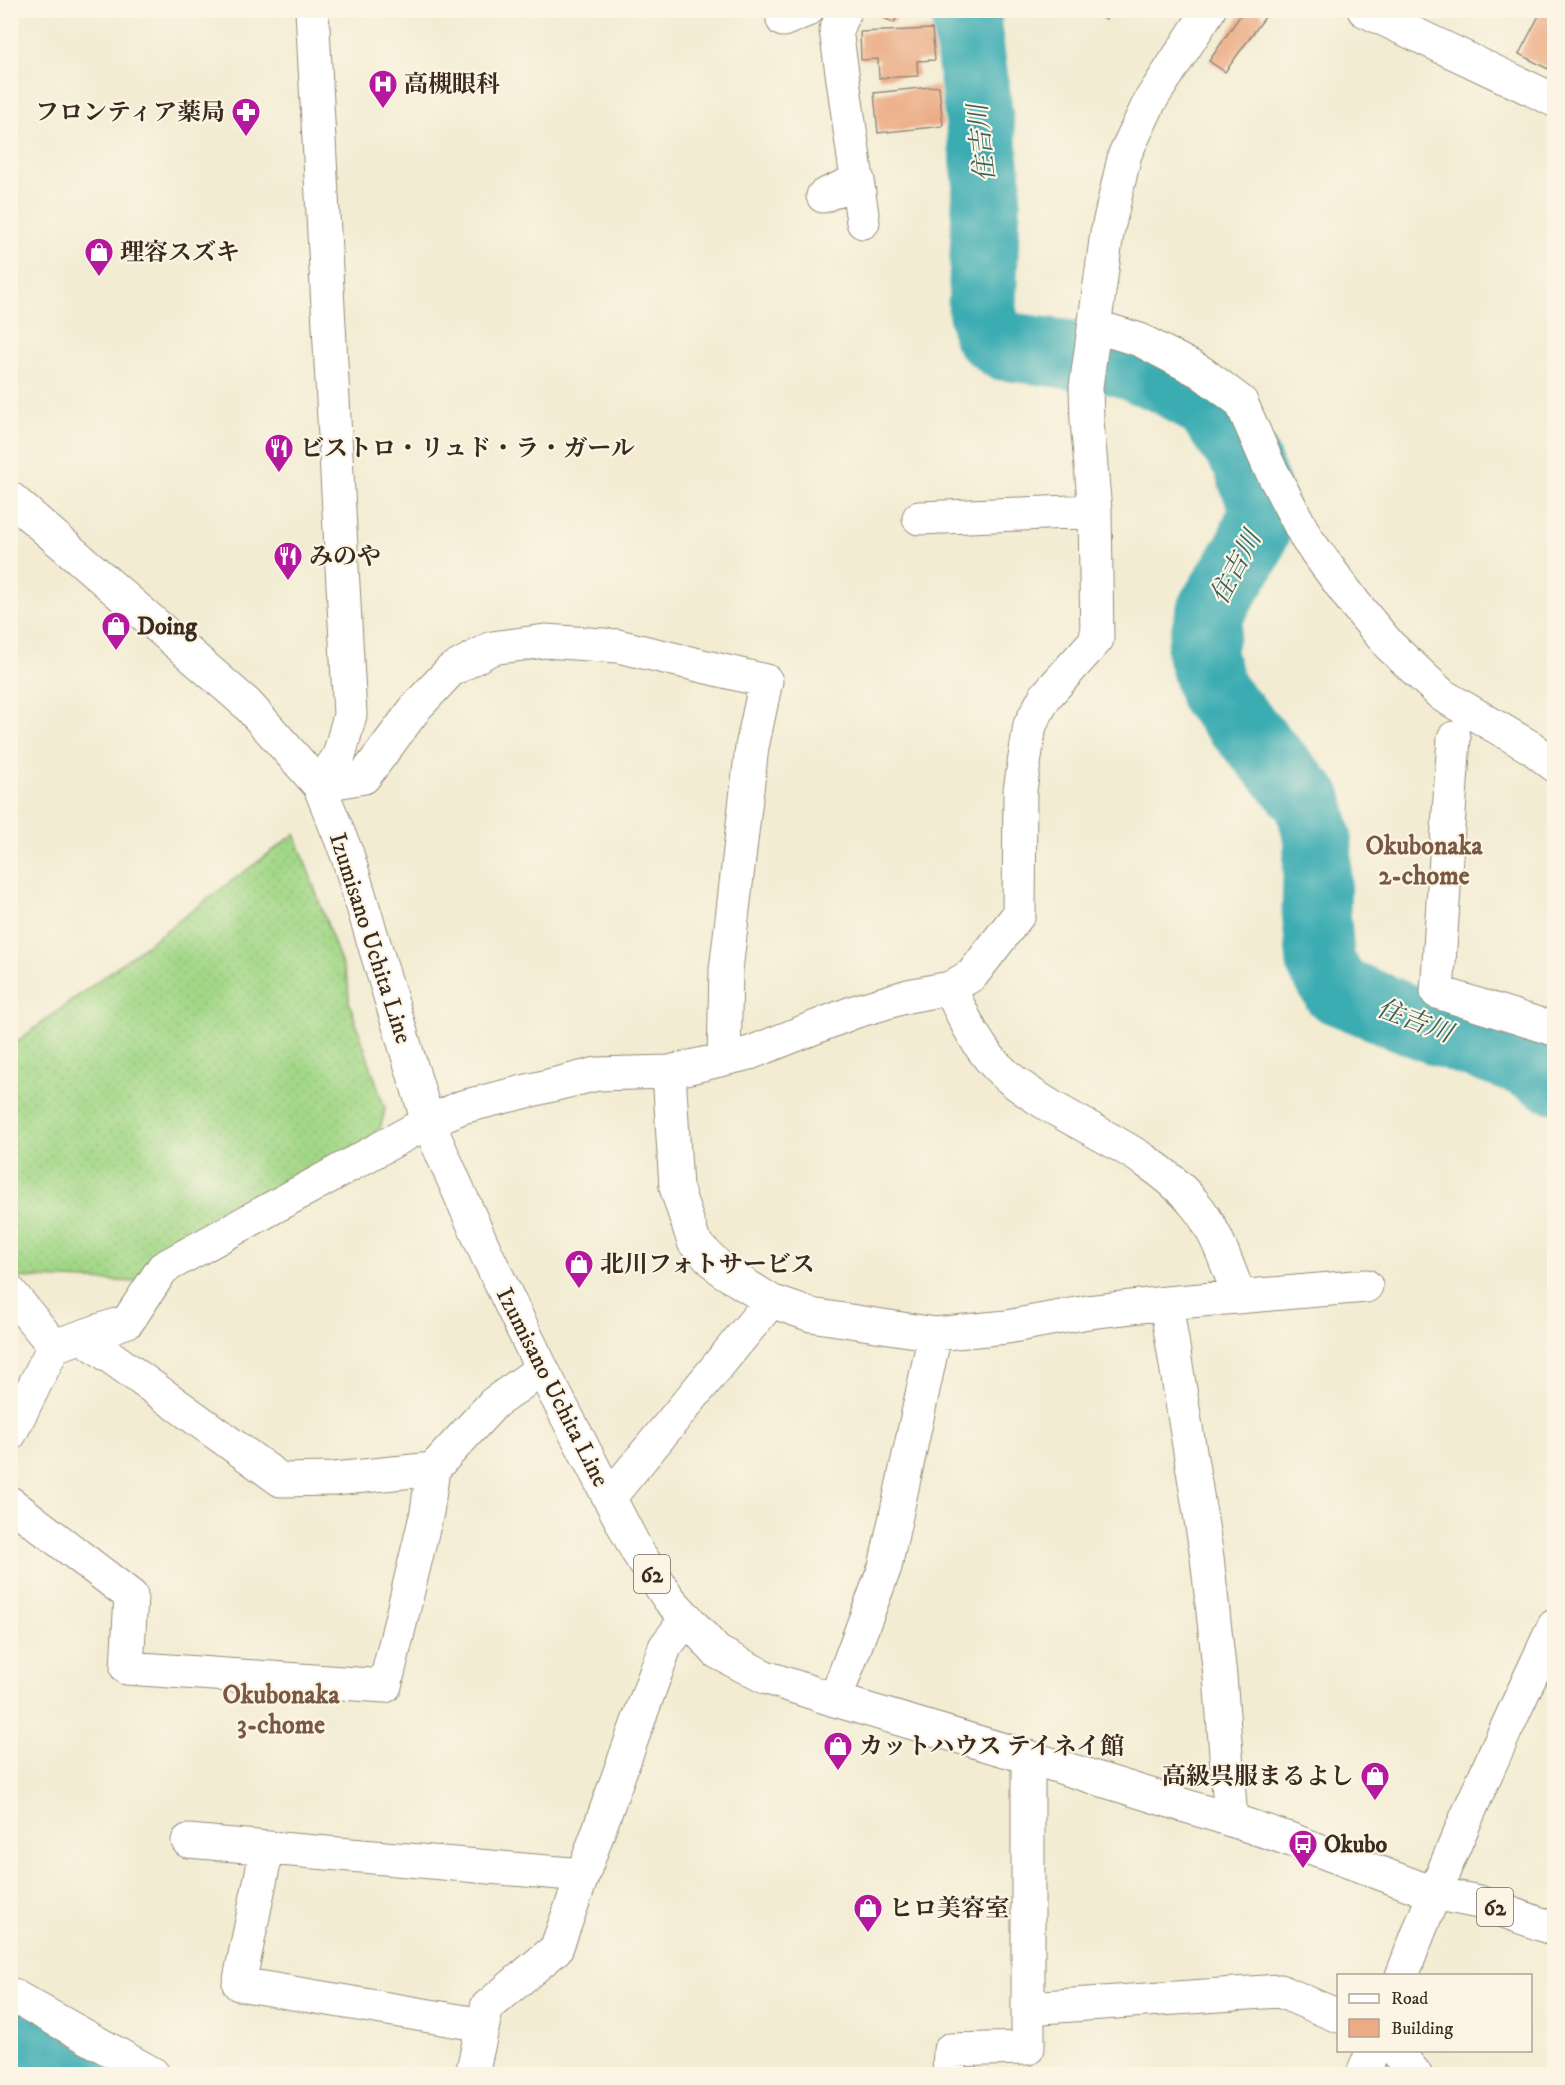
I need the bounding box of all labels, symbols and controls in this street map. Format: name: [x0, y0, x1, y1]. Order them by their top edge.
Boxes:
hospital icon: 高槻眼科: [367, 68, 399, 110]
place label: 高槻眼科: [404, 70, 500, 100]
pharmacy icon: フロンティア薬局: [230, 96, 262, 138]
place label: フロンティア薬局: [35, 98, 225, 128]
water label: 住吉川: [962, 99, 1003, 183]
shop icon: 理容スズキ: [83, 236, 115, 278]
place label: 理容スズキ: [120, 238, 240, 268]
restaurant icon: ビストロ・リュド・ラ・ガール: [263, 432, 295, 474]
place label: ビストロ・リュド・ラ・ガール: [300, 434, 635, 464]
water label: 住吉川: [1203, 523, 1271, 610]
restaurant icon: みのや: [272, 540, 304, 582]
place label: みのや: [309, 542, 381, 572]
shop icon: Doing: [100, 610, 132, 652]
place label: Doing: [137, 612, 198, 642]
street label: Izumisano Uchita Line: [322, 829, 418, 1047]
district label: Okubonaka 2-chome: [1366, 830, 1483, 893]
water label: 住吉川: [1372, 992, 1460, 1052]
shop icon: 北川フォトサービス: [563, 1248, 595, 1290]
place label: 北川フォトサービス: [600, 1250, 815, 1280]
street label: Izumisano Uchita Line: [489, 1283, 615, 1492]
road number: 62: [634, 1555, 670, 1593]
district label: Okubonaka 3-chome: [223, 1679, 340, 1742]
shop icon: カットハウス テイネイ館: [822, 1730, 854, 1772]
place label: カットハウス テイネイ館: [859, 1732, 1124, 1762]
shop icon: 高級呉服まるよし: [1359, 1760, 1391, 1802]
place label: 高級呉服まるよし: [1162, 1762, 1354, 1792]
bus stop icon: Okubo: [1287, 1828, 1319, 1870]
place label: Okubo: [1324, 1830, 1387, 1860]
road number: 62: [1477, 1888, 1513, 1926]
shop icon: ヒロ美容室: [852, 1892, 884, 1934]
place label: ヒロ美容室: [889, 1894, 1009, 1924]
legend: [1337, 1974, 1532, 2052]
text: Road: [1391, 1988, 1428, 2010]
text: Building: [1391, 2018, 1453, 2040]

